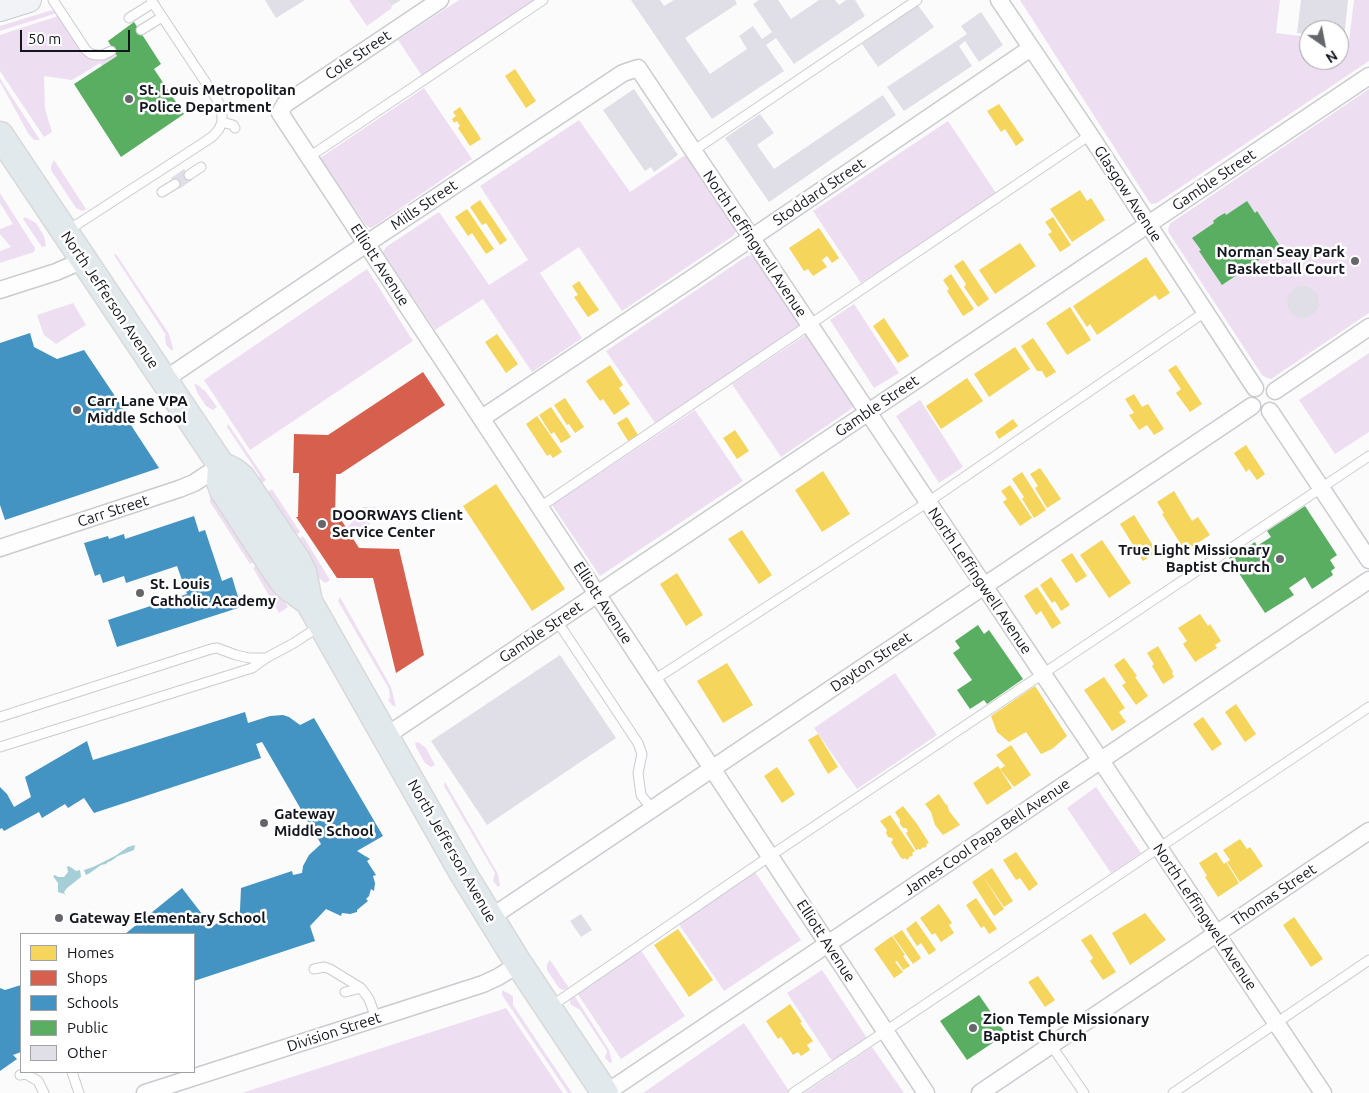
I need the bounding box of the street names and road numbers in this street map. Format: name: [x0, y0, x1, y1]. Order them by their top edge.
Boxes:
street label: Cole Street: [322, 26, 394, 84]
street label: Glasgow Avenue: [1090, 143, 1166, 245]
street label: Gamble Street: [1169, 145, 1259, 215]
street label: Stoddard Street: [769, 154, 869, 230]
street label: North Leffingwell Avenue: [699, 167, 811, 321]
street label: Mills Street: [387, 176, 461, 234]
street label: Elliott Avenue: [347, 220, 413, 310]
street label: North Jefferson Avenue: [57, 228, 163, 372]
street label: Gamble Street: [832, 371, 922, 441]
street label: Carr Street: [75, 491, 151, 531]
street label: North Leffingwell Avenue: [924, 504, 1036, 658]
street label: Elliott Avenue: [570, 558, 636, 648]
street label: Gamble Street: [496, 597, 586, 667]
street label: Dayton Street: [827, 628, 915, 696]
street label: James Cool Papa Bell Avenue: [901, 775, 1073, 899]
street label: North Jefferson Avenue: [404, 776, 500, 926]
street label: North Leffingwell Avenue: [1149, 840, 1261, 994]
street label: Thomas Street: [1228, 860, 1320, 930]
street label: Elliott Avenue: [793, 896, 859, 986]
street label: Division Street: [285, 1008, 383, 1056]

